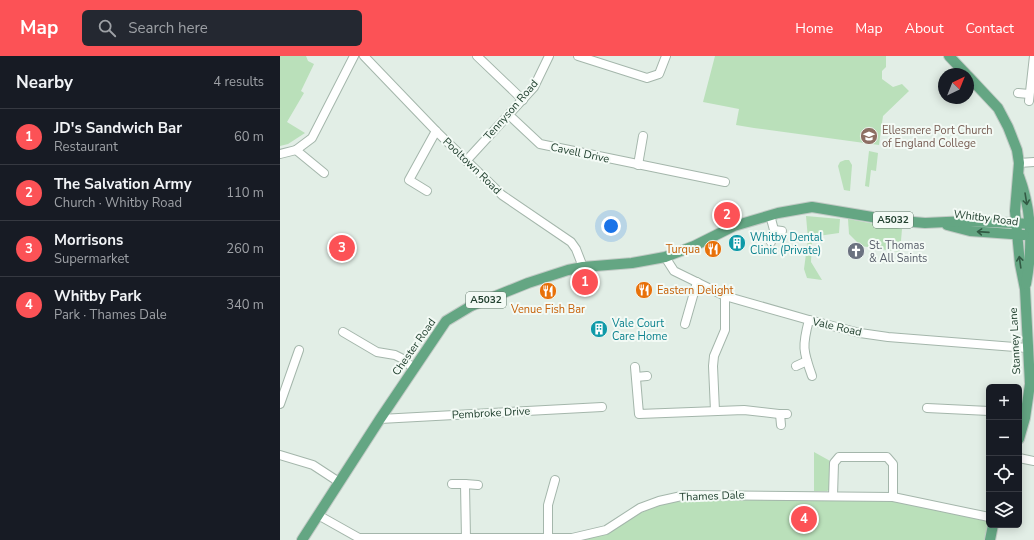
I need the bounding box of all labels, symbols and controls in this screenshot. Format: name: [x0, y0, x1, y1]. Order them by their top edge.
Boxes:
search box: [82, 10, 362, 46]
text: Map: [20, 15, 58, 41]
icon: search: [96, 17, 118, 39]
text: Search here: [128, 18, 208, 38]
text: Home: [795, 19, 833, 38]
text: Map: [855, 19, 883, 38]
text: About: [905, 19, 944, 38]
text: Contact: [966, 19, 1014, 38]
north arrow: [938, 68, 974, 104]
text: Nearby: [16, 71, 73, 94]
text: 4 results: [213, 73, 264, 91]
street label: Tennyson Road: [481, 77, 541, 143]
text: JD's Sandwich Bar: [54, 118, 182, 138]
place label: Ellesmere Port Church of England College: [882, 123, 993, 151]
school or university icon: Ellesmere Port Church of England College: [859, 126, 879, 146]
text: 1: [25, 128, 33, 146]
text: 60 m: [234, 128, 264, 146]
street label: Pooltown Road: [440, 134, 504, 198]
text: Restaurant: [54, 138, 118, 156]
street label: Cavell Drive: [549, 139, 611, 167]
text: The Salvation Army: [54, 174, 192, 194]
text: 2: [25, 184, 33, 202]
text: 110 m: [226, 184, 264, 202]
one-way arrow: [1022, 192, 1030, 205]
text: Church · Whitby Road: [54, 194, 182, 212]
pin: 2: [714, 200, 740, 230]
street label: Whitby Road: [953, 207, 1019, 229]
road number: A5032: [873, 212, 913, 228]
your location: [601, 216, 621, 236]
one-way arrow: [977, 228, 990, 235]
text: Morrisons: [54, 230, 123, 250]
place label: Whitby Dental Clinic (Private): [750, 230, 824, 258]
pin: 3: [329, 233, 355, 263]
building icon: Whitby Dental Clinic (Private): [727, 233, 747, 253]
place label: St. Thomas & All Saints: [869, 238, 927, 266]
restaurant icon: Turqua: [703, 239, 723, 259]
text: 3: [25, 240, 33, 258]
text: 260 m: [226, 240, 264, 258]
church icon: St. Thomas & All Saints: [846, 241, 866, 261]
place label: Turqua: [666, 242, 700, 257]
text: Supermarket: [54, 250, 129, 268]
one-way arrow: [1016, 256, 1024, 269]
pin: 1: [572, 267, 598, 297]
restaurant icon: Eastern Delight: [634, 280, 654, 300]
restaurant icon: Venue Fish Bar: [538, 281, 558, 301]
place label: Eastern Delight: [657, 283, 734, 298]
text: Whitby Park: [54, 286, 141, 306]
road number: A5032: [466, 292, 506, 308]
text: 4: [25, 296, 33, 314]
text: 340 m: [226, 296, 264, 314]
place label: Venue Fish Bar: [510, 302, 585, 317]
text: Park · Thames Dale: [54, 306, 167, 324]
street label: Stanney Lane: [1006, 307, 1024, 375]
street label: Vale Road: [810, 314, 863, 340]
street label: Chester Road: [389, 315, 439, 379]
place label: Vale Court Care Home: [611, 316, 668, 344]
building icon: Vale Court Care Home: [589, 319, 609, 339]
map controls: [986, 384, 1022, 528]
button: +: [986, 384, 1022, 420]
street label: Pembroke Drive: [451, 403, 531, 423]
button: −: [986, 420, 1022, 456]
button: locate: [986, 456, 1022, 492]
street label: Thames Dale: [679, 487, 745, 505]
button: layers: [986, 492, 1022, 528]
pin: 4: [791, 504, 817, 534]

